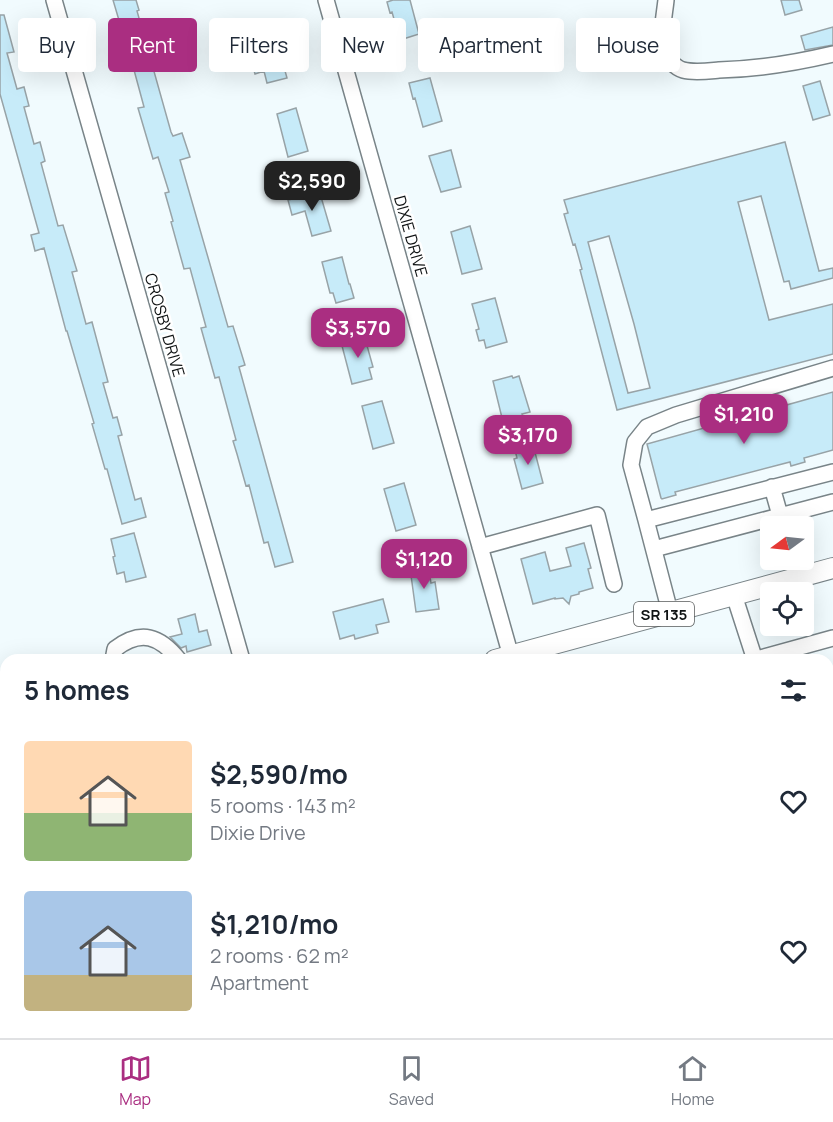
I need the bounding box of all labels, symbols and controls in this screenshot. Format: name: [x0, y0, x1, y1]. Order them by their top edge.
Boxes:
chip: Buy: [18, 18, 96, 72]
chip: Rent: [108, 18, 197, 72]
chip: Filters: [209, 18, 309, 72]
chip: New: [321, 18, 406, 72]
chip: Apartment: [418, 18, 564, 72]
chip: House: [576, 18, 680, 72]
pin: $2,590: [263, 161, 361, 212]
text: $2,590: [278, 167, 346, 194]
street label: DIXIE DRIVE: [389, 193, 433, 279]
street label: CROSBY DRIVE: [140, 270, 190, 380]
pin: $3,570: [309, 308, 407, 359]
text: $3,570: [325, 314, 391, 341]
pin: $1,210: [695, 394, 793, 445]
text: $1,210: [714, 400, 774, 427]
pin: $3,170: [479, 415, 577, 466]
text: $3,170: [498, 421, 558, 448]
north arrow: [760, 516, 814, 570]
map controls: [760, 516, 814, 636]
pin: $1,120: [375, 539, 473, 590]
text: $1,120: [395, 545, 453, 572]
button: locate: [760, 582, 814, 636]
road number: SR 135: [634, 602, 694, 626]
text: 5 homes: [24, 672, 130, 708]
icon: filters: [777, 674, 810, 707]
text: $2,590/mo: [210, 756, 348, 792]
icon: home: [72, 765, 144, 837]
icon: heart: [777, 785, 810, 818]
text: 5 rooms · 143 m²: [210, 792, 356, 819]
text: Dixie Drive: [210, 819, 306, 846]
text: $1,210/mo: [210, 906, 338, 942]
icon: home: [72, 915, 144, 987]
icon: heart: [777, 935, 810, 968]
text: 2 rooms · 62 m²: [210, 942, 349, 969]
text: Apartment: [210, 969, 309, 996]
tab: Map: [119, 1052, 152, 1110]
tab: Saved: [389, 1052, 434, 1110]
tab: Home: [671, 1052, 714, 1110]

